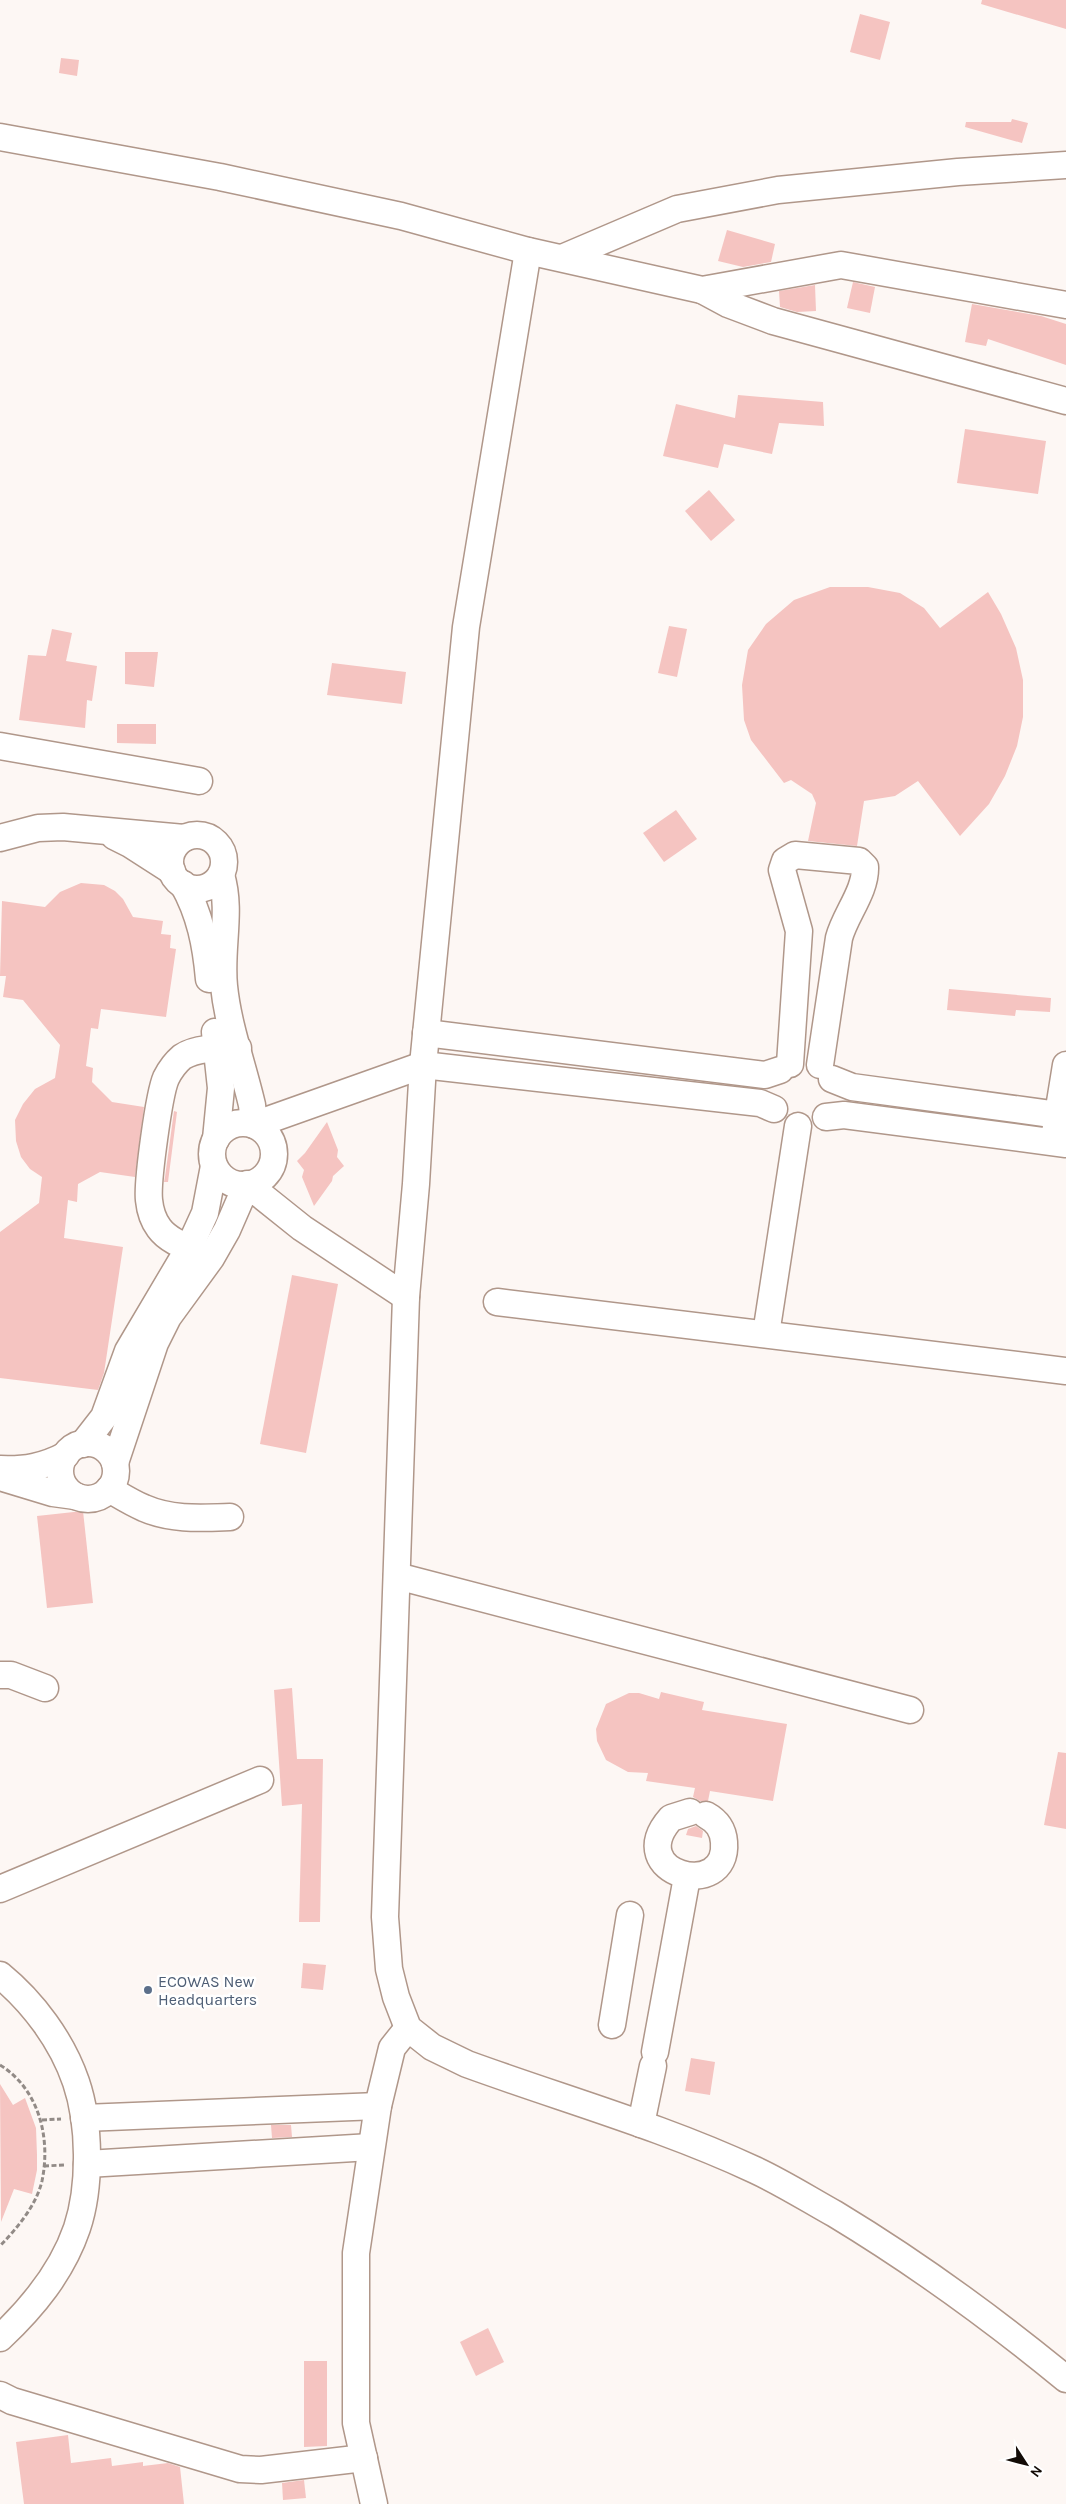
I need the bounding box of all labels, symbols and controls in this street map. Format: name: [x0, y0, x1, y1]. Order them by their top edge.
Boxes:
place label: ECOWAS New Headquarters: [158, 1972, 257, 2009]
marker: ECOWAS New Headquarters: [142, 1984, 154, 1996]
north arrow: [1001, 2439, 1051, 2489]
text: N: [1026, 2462, 1046, 2480]

